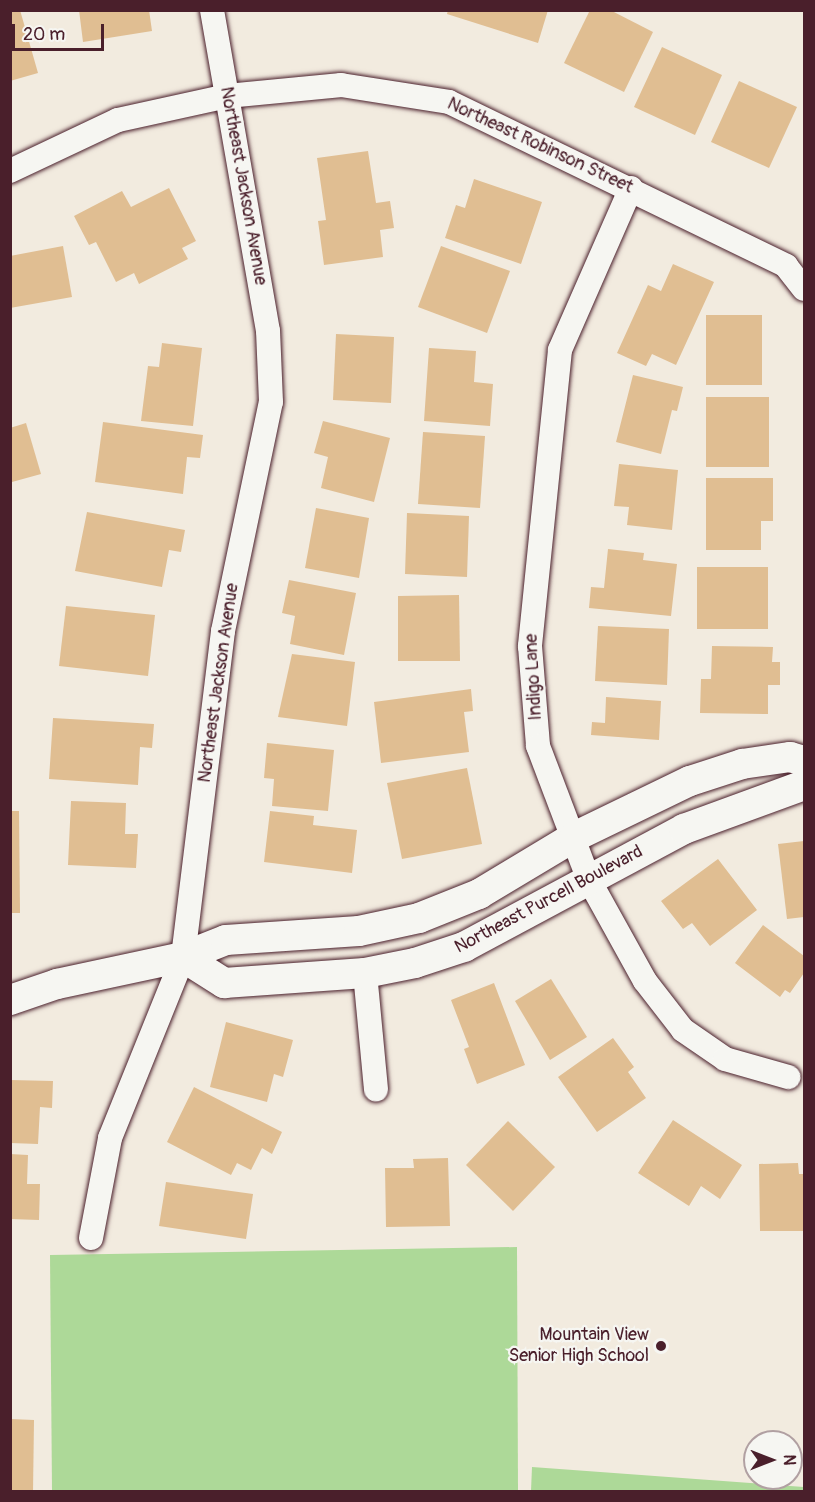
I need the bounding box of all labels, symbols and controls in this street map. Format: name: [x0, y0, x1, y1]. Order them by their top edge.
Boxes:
scale bar: [15, 12, 106, 50]
text: 20 m: [23, 23, 65, 46]
street label: Northeast Jackson Avenue: [215, 85, 271, 287]
street label: Northeast Robinson Street: [444, 93, 636, 199]
street label: Northeast Jackson Avenue: [194, 582, 244, 784]
street label: Indigo Lane: [521, 633, 547, 721]
street label: Northeast Purcell Boulevard: [451, 841, 647, 959]
place label: Mountain View Senior High School: [509, 1325, 649, 1368]
marker: Mountain View Senior High School: [654, 1339, 668, 1353]
north arrow: [743, 1430, 803, 1490]
text: N: [779, 1455, 799, 1465]

